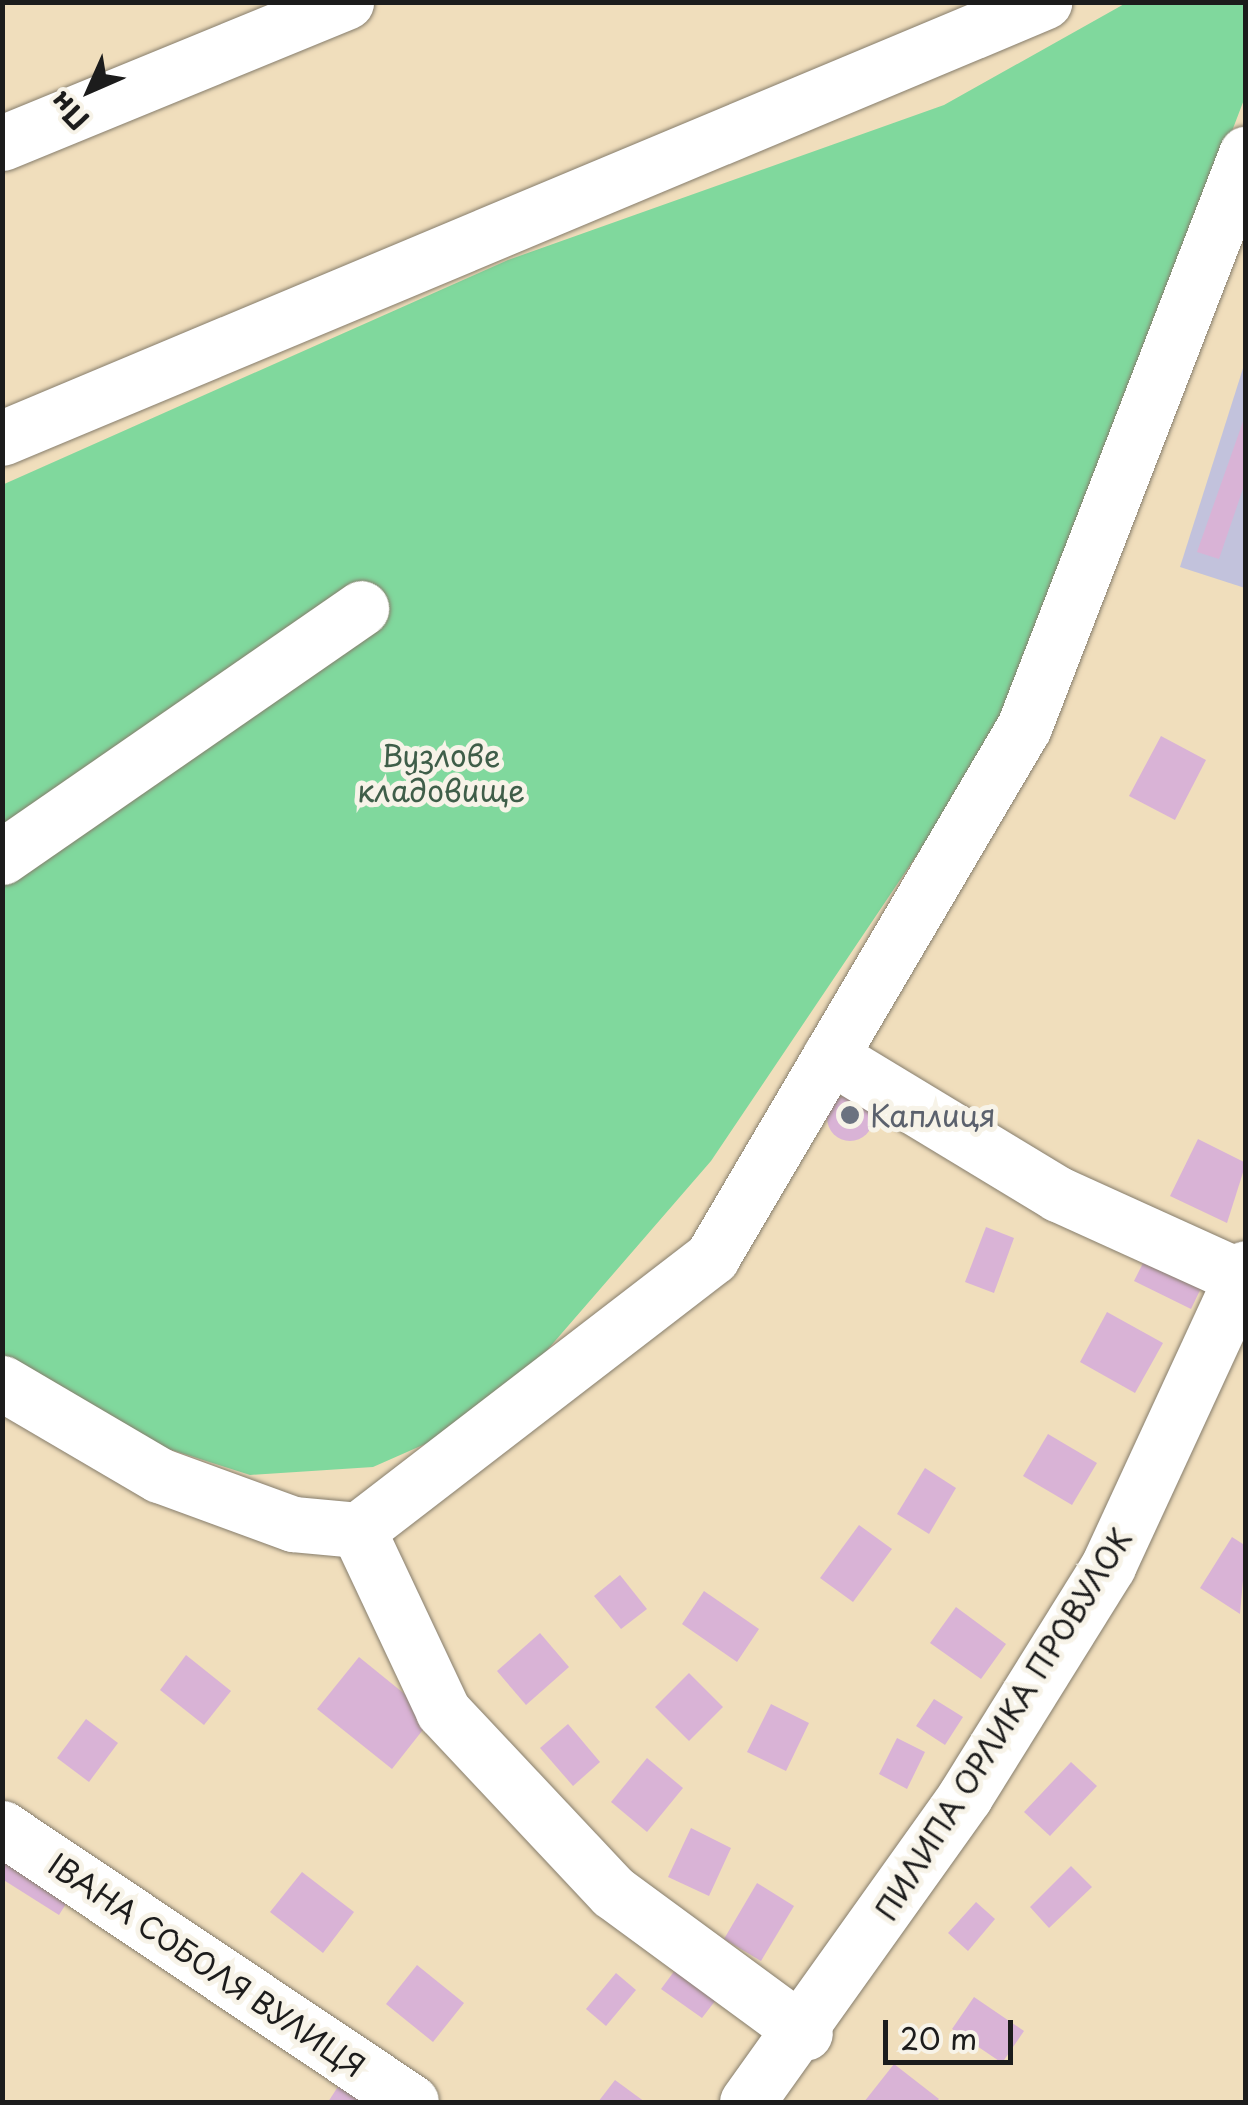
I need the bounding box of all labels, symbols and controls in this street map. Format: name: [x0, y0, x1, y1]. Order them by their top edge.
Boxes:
north arrow: [40, 40, 140, 140]
text: Пн: [39, 82, 98, 141]
park label: Вузлове кладовище: [357, 737, 525, 808]
place label: Каплиця: [870, 1097, 996, 1133]
marker: Каплиця: [839, 1104, 861, 1126]
street label: ПИЛИПА ОРЛИКА ПРОВУЛОК: [866, 1520, 1140, 1928]
street label: ІВАНА СОБОЛЯ ВУЛИЦЯ: [41, 1845, 373, 2085]
scale bar: [888, 2000, 1018, 2062]
text: 20 m: [900, 2015, 977, 2060]

